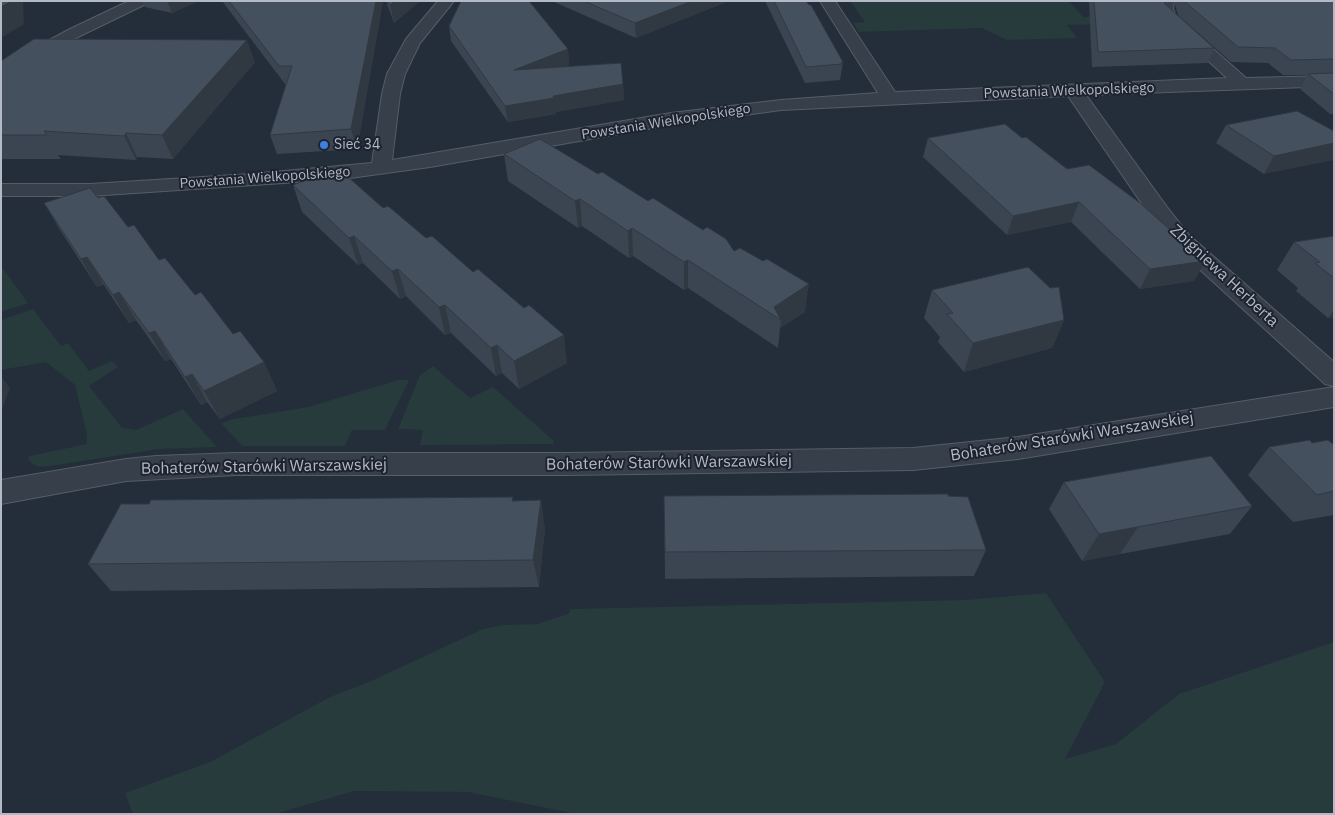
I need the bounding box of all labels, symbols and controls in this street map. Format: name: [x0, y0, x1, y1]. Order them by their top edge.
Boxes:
street label: Powstania Wielkopolskiego: [983, 80, 1155, 102]
street label: Powstania Wielkopolskiego: [580, 100, 752, 144]
place label: Sieć 34: [334, 137, 380, 153]
marker: Sieć 34: [318, 139, 330, 151]
street label: Powstania Wielkopolskiego: [179, 164, 351, 192]
street label: Zbigniewa Herberta: [1166, 221, 1282, 331]
street label: Bohaterów Starówki Warszawskiej: [949, 408, 1195, 466]
street label: Bohaterów Starówki Warszawskiej: [546, 451, 792, 475]
street label: Bohaterów Starówki Warszawskiej: [141, 455, 387, 479]

